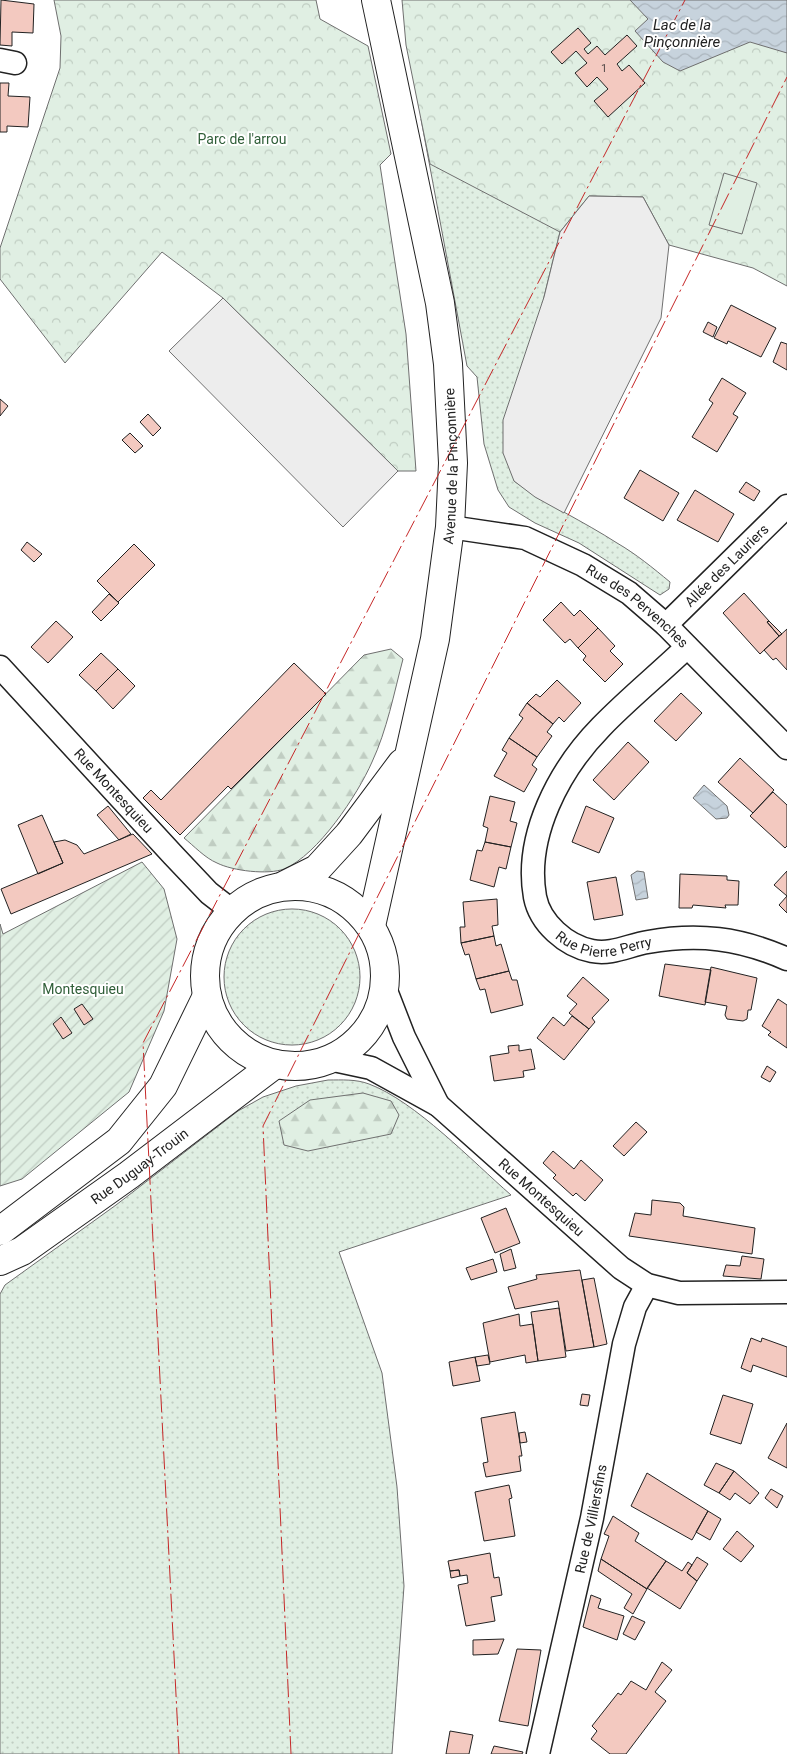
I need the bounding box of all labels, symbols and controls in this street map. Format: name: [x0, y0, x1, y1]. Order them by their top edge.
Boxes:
water label: Lac de la Pinçonnière: [644, 16, 721, 51]
house number: 1: [601, 62, 607, 75]
park label: Parc de l'arrou: [198, 131, 286, 147]
street label: Avenue de la Pinçonnière: [440, 388, 461, 545]
street label: Allée des Lauriers: [681, 521, 772, 610]
street label: Rue des Pervenches: [583, 561, 692, 651]
street label: Rue Montesquieu: [71, 745, 156, 836]
street label: Rue Pierre Perry: [553, 927, 653, 960]
park label: Montesquieu: [42, 981, 124, 997]
street label: Rue Duguay-Trouin: [88, 1125, 191, 1208]
street label: Rue Montesquieu: [496, 1155, 587, 1239]
street label: Rue de Villiersfins: [572, 1463, 610, 1575]

